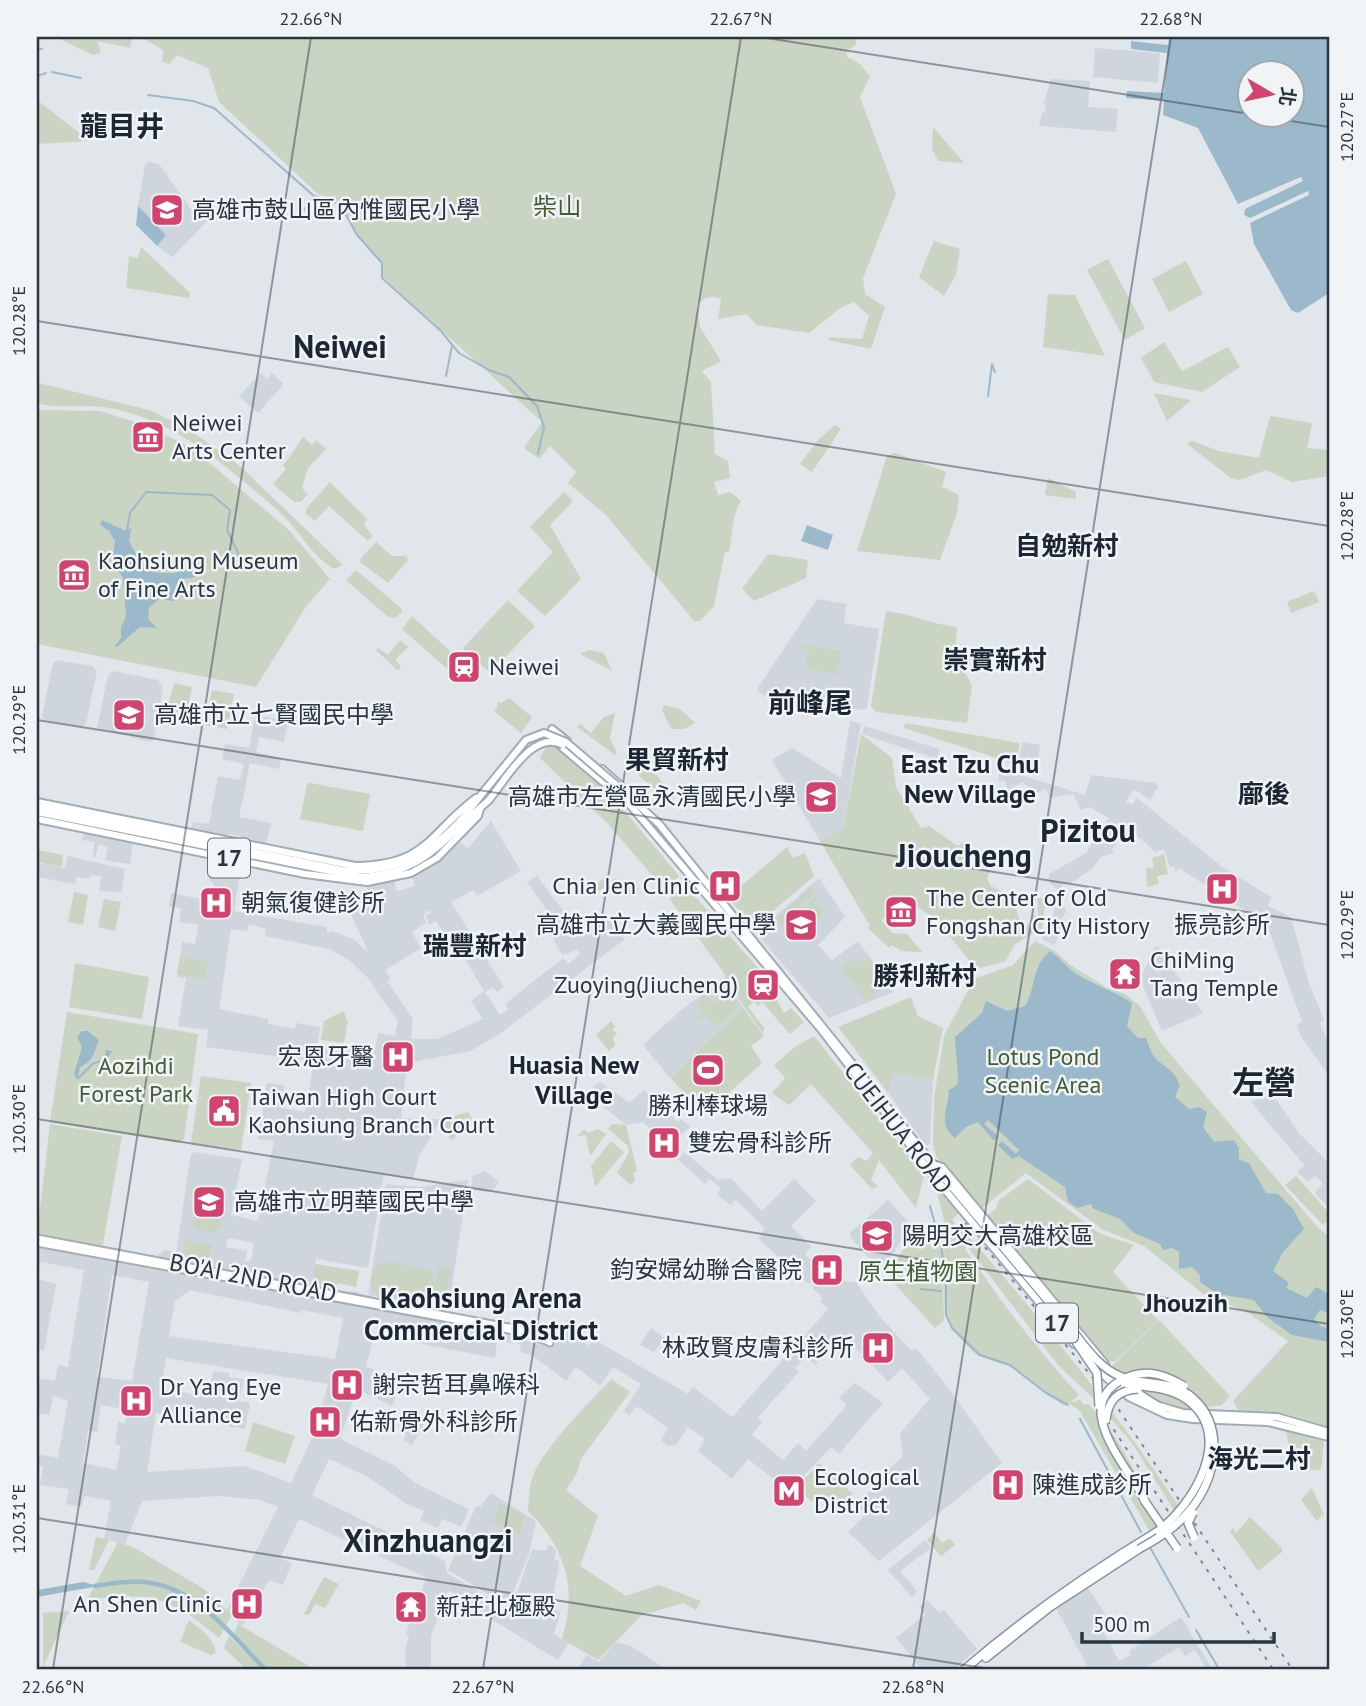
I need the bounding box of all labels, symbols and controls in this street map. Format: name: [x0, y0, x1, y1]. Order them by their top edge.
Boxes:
text: 22.66°N: [280, 7, 342, 30]
text: 22.67°N: [710, 7, 772, 30]
text: 22.68°N: [1140, 7, 1202, 30]
north arrow: [1236, 60, 1306, 130]
text: 北: [1274, 85, 1301, 108]
text: 120.27°E: [1335, 92, 1358, 162]
district label: 龍目井: [80, 107, 164, 144]
school or university icon: 高雄市鼓山區內惟國民小學: [148, 191, 186, 229]
park label: 柴山: [533, 191, 581, 222]
place label: 高雄市鼓山區內惟國民小學: [192, 194, 480, 225]
text: 120.28°E: [7, 286, 30, 356]
district label: Neiwei: [293, 325, 387, 367]
place label: Neiwei Arts Center: [172, 407, 286, 466]
museum icon: Neiwei Arts Center: [129, 418, 167, 456]
text: 120.28°E: [1335, 491, 1358, 561]
district label: 自勉新村: [1015, 529, 1119, 562]
place label: Kaohsiung Museum of Fine Arts: [98, 545, 298, 604]
museum icon: Kaohsiung Museum of Fine Arts: [55, 556, 93, 594]
district label: 崇實新村: [943, 643, 1047, 676]
station icon: Neiwei: [445, 648, 483, 686]
place label: Neiwei: [489, 651, 560, 682]
district label: 前峰尾: [768, 684, 852, 721]
text: 120.29°E: [7, 685, 30, 755]
school or university icon: 高雄市立七賢國民中學: [110, 696, 148, 734]
place label: 高雄市立七賢國民中學: [154, 699, 394, 730]
district label: 果貿新村: [625, 743, 729, 776]
district label: East Tzu Chu New Village: [901, 747, 1039, 810]
district label: 廍後: [1238, 777, 1290, 810]
school or university icon: 高雄市左營區永清國民小學: [802, 778, 840, 816]
place label: 高雄市左營區永清國民小學: [508, 781, 796, 812]
district label: Pizitou: [1040, 809, 1136, 851]
district label: Jioucheng: [895, 834, 1032, 876]
road number: 17: [208, 838, 250, 878]
hospital icon: Chia Jen Clinic: [706, 867, 744, 905]
place label: Chia Jen Clinic: [552, 870, 700, 901]
hospital icon: 振亮診所: [1203, 870, 1241, 908]
place label: The Center of Old Fongshan City History: [926, 882, 1150, 941]
hospital icon: 朝氣復健診所: [197, 884, 235, 922]
place label: 朝氣復健診所: [241, 887, 385, 918]
text: 120.29°E: [1335, 890, 1358, 960]
museum icon: The Center of Old Fongshan City History: [882, 893, 920, 931]
school or university icon: 高雄市立大義國民中學: [782, 906, 820, 944]
place label: 高雄市立大義國民中學: [536, 909, 776, 940]
place label: 振亮診所: [1174, 909, 1270, 940]
district label: 瑞豐新村: [423, 929, 527, 962]
place label: ChiMing Tang Temple: [1150, 944, 1279, 1003]
temple icon: ChiMing Tang Temple: [1106, 955, 1144, 993]
district label: 勝利新村: [873, 959, 977, 992]
station icon: Zuoying(Jiucheng): [744, 966, 782, 1004]
place label: Zuoying(Jiucheng): [554, 969, 738, 1000]
hospital icon: 宏恩牙醫: [379, 1038, 417, 1076]
place label: 宏恩牙醫: [278, 1041, 374, 1072]
park label: Lotus Pond Scenic Area: [985, 1041, 1101, 1100]
district label: Huasia New Village: [509, 1048, 639, 1111]
park label: Aozihdi Forest Park: [79, 1050, 194, 1109]
sports icon: 勝利棒球場: [689, 1051, 727, 1089]
street label: CUEIHUA ROAD: [837, 1055, 960, 1200]
district label: 左營: [1232, 1061, 1296, 1103]
place label: Taiwan High Court Kaohsiung Branch Court: [248, 1081, 495, 1140]
text: 120.30°E: [7, 1084, 30, 1154]
place label: 勝利棒球場: [648, 1090, 768, 1121]
public building icon: Taiwan High Court Kaohsiung Branch Court: [205, 1092, 243, 1130]
hospital icon: 雙宏骨科診所: [645, 1124, 683, 1162]
place label: 雙宏骨科診所: [688, 1127, 832, 1158]
school or university icon: 高雄市立明華國民中學: [190, 1183, 228, 1221]
place label: 高雄市立明華國民中學: [234, 1186, 474, 1217]
school or university icon: 陽明交大高雄校區: [858, 1217, 896, 1255]
place label: 陽明交大高雄校區: [902, 1220, 1094, 1251]
street label: BO'AI 2ND ROAD: [167, 1246, 339, 1309]
hospital icon: 鈞安婦幼聯合醫院: [808, 1251, 846, 1289]
place label: 鈞安婦幼聯合醫院: [610, 1254, 802, 1285]
park label: 原生植物園: [858, 1256, 978, 1287]
district label: Kaohsiung Arena Commercial District: [364, 1279, 598, 1348]
district label: Jhouzih: [1143, 1286, 1228, 1319]
text: 120.30°E: [1335, 1289, 1358, 1359]
road number: 17: [1036, 1304, 1078, 1342]
hospital icon: 林政賢皮膚科診所: [859, 1329, 897, 1367]
place label: 林政賢皮膚科診所: [662, 1332, 854, 1363]
hospital icon: 謝宗哲耳鼻喉科: [328, 1366, 366, 1404]
place label: 謝宗哲耳鼻喉科: [372, 1369, 540, 1400]
place label: Dr Yang Eye Alliance: [160, 1371, 282, 1430]
hospital icon: Dr Yang Eye Alliance: [117, 1382, 155, 1420]
hospital icon: 佑新骨外科診所: [306, 1403, 344, 1441]
place label: 佑新骨外科診所: [350, 1406, 518, 1437]
district label: 海光二村: [1207, 1442, 1311, 1475]
place label: Ecological District: [814, 1461, 919, 1520]
hospital icon: 陳進成診所: [989, 1466, 1027, 1504]
place label: 陳進成診所: [1032, 1469, 1152, 1500]
metro station icon: Ecological District: [770, 1472, 808, 1510]
text: 120.31°E: [7, 1484, 30, 1554]
district label: Xinzhuangzi: [343, 1519, 513, 1561]
hospital icon: An Shen Clinic: [228, 1585, 266, 1623]
place label: An Shen Clinic: [73, 1588, 222, 1619]
temple icon: 新莊北極殿: [392, 1588, 430, 1626]
place label: 新莊北極殿: [436, 1591, 556, 1622]
scale bar: [1082, 1601, 1275, 1645]
text: 500 m: [1093, 1611, 1150, 1638]
text: 22.66°N: [22, 1675, 84, 1698]
text: 22.67°N: [452, 1675, 514, 1698]
text: 22.68°N: [882, 1675, 944, 1698]

